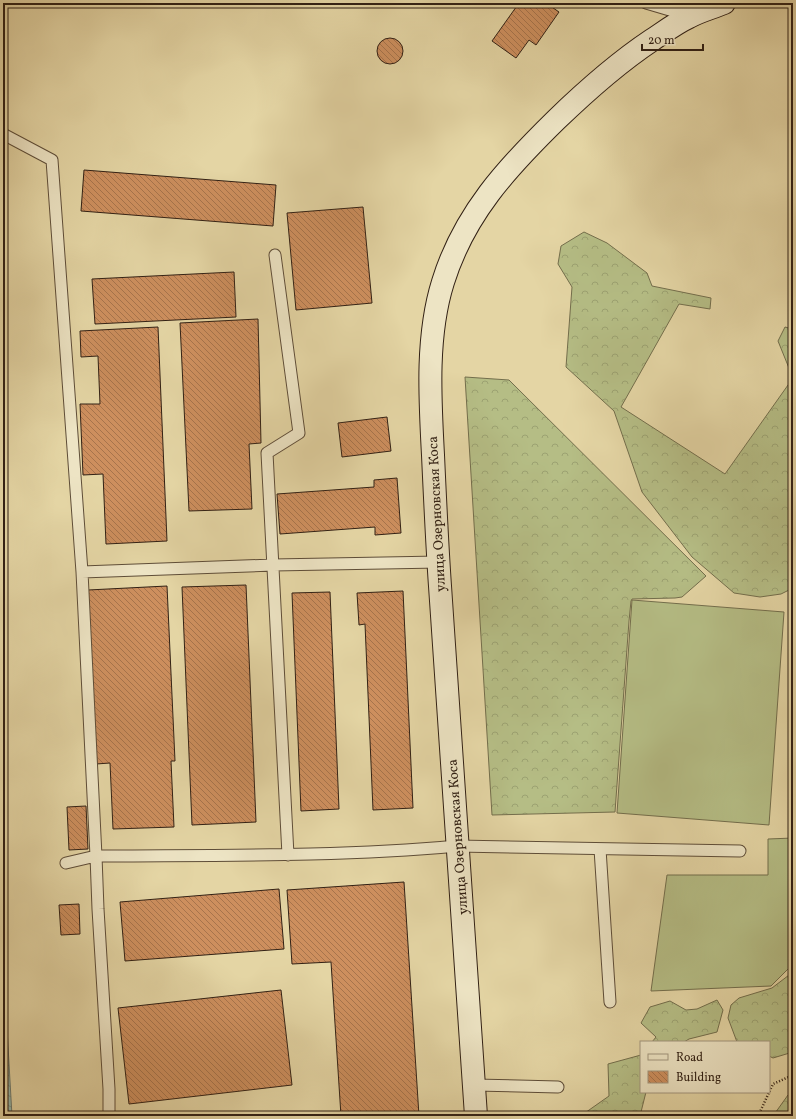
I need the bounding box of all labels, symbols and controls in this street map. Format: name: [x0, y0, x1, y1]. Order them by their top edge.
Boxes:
scale bar: [642, 26, 703, 52]
text: 20 m: [648, 33, 675, 49]
street label: улица Озерновская Коса: [424, 435, 451, 592]
street label: улица Озерновская Коса: [444, 758, 473, 915]
legend: [640, 1041, 770, 1093]
text: Road: [676, 1050, 703, 1066]
text: Building: [676, 1070, 721, 1086]

